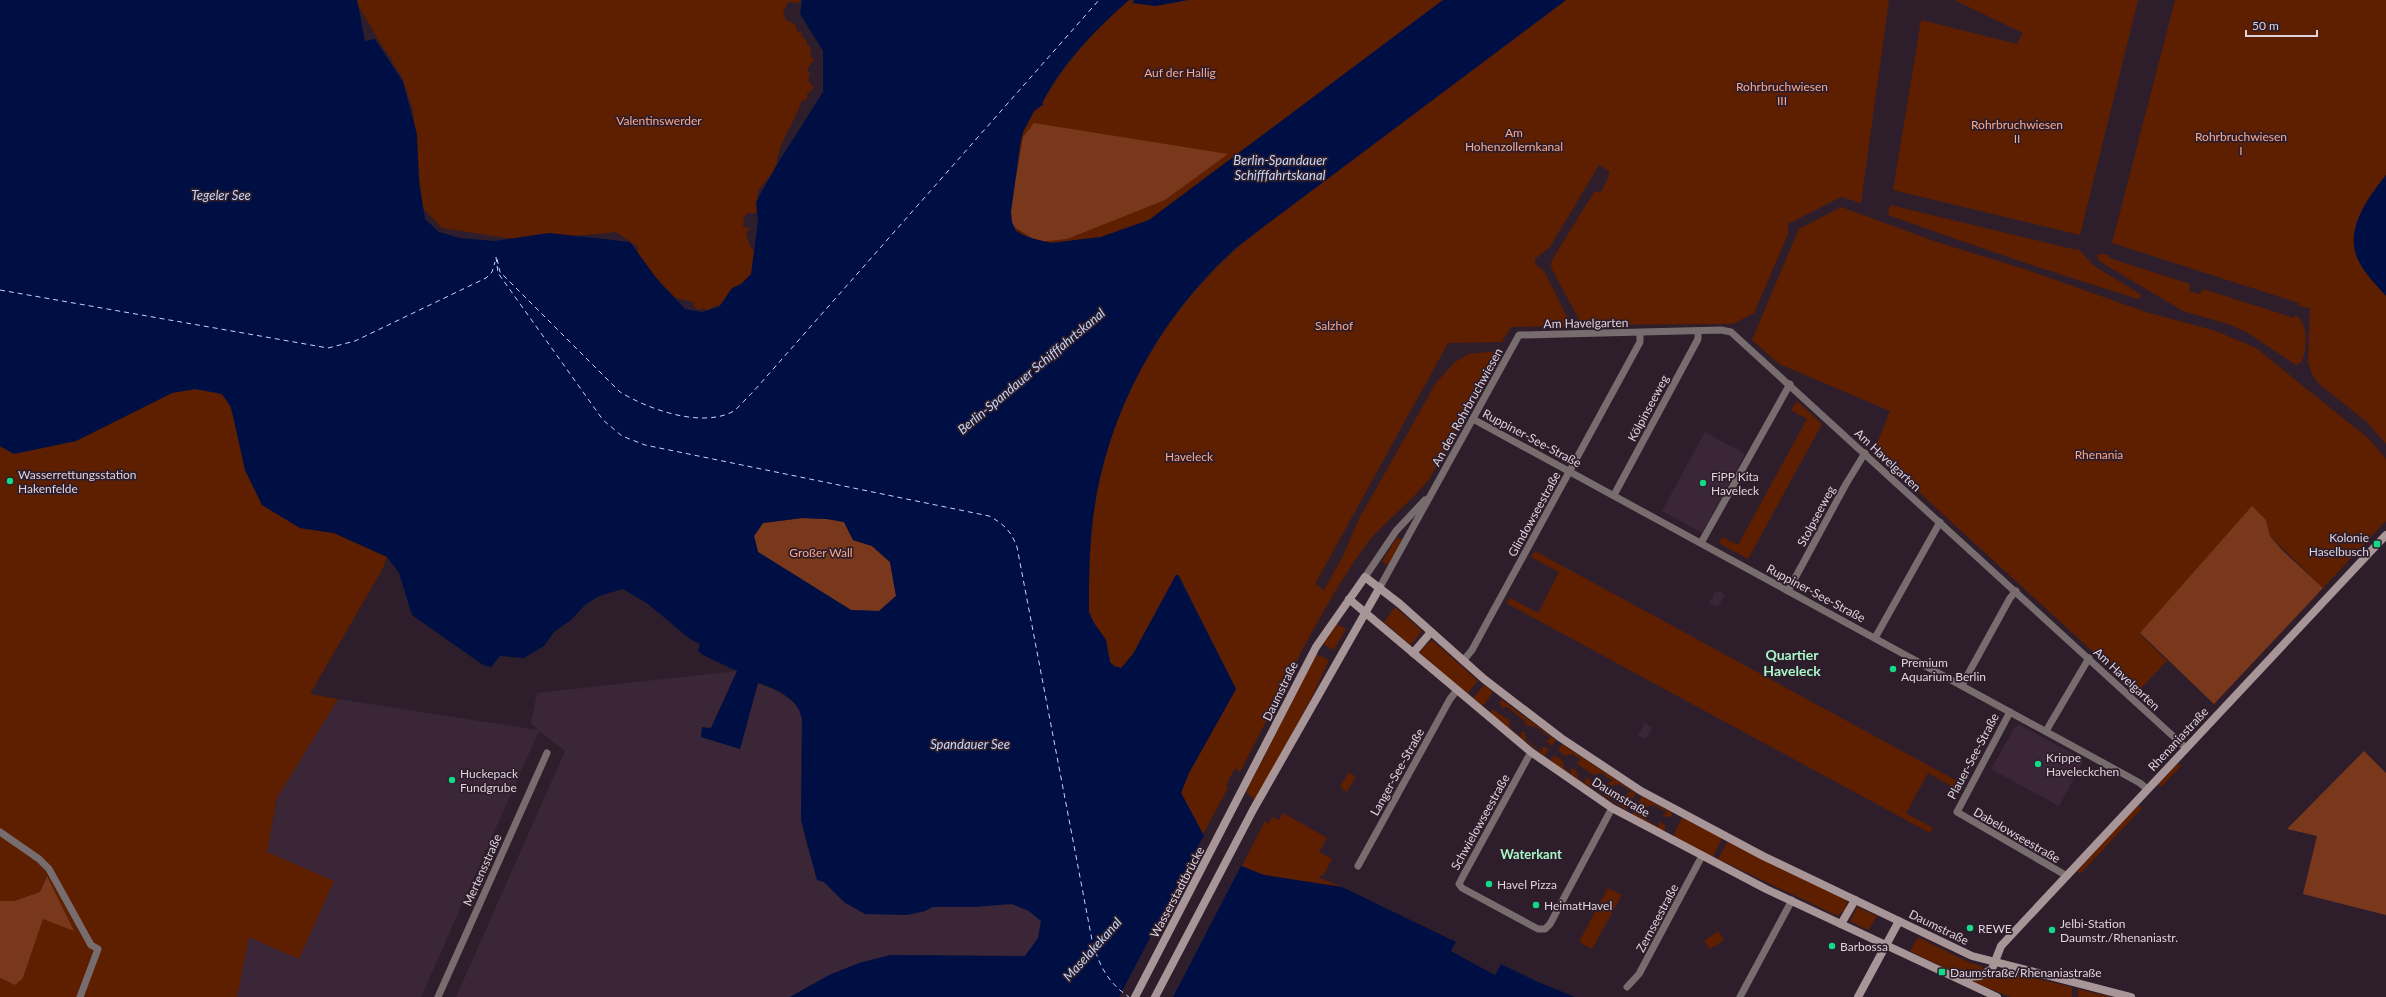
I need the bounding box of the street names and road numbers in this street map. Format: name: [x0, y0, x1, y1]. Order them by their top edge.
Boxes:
street label: Am Havelgarten: [1543, 315, 1629, 331]
street label: An den Rohrbruchwiesen: [1428, 345, 1506, 469]
street label: Kölpinseeweg: [1624, 372, 1672, 444]
street label: Ruppiner-See-Straße: [1480, 406, 1584, 470]
street label: Am Havelgarten: [1852, 426, 1924, 494]
street label: Glindowseestraße: [1504, 469, 1564, 559]
street label: Stolpseeweg: [1794, 483, 1838, 549]
street label: Ruppiner-See-Straße: [1764, 561, 1868, 625]
street label: Am Havelgarten: [2091, 645, 2163, 713]
street label: Daumstraße: [1259, 659, 1301, 723]
street label: Rhenaniastraße: [2145, 704, 2211, 774]
street label: Plauer-See-Straße: [1944, 710, 2002, 802]
street label: Langer-See-Straße: [1367, 726, 1427, 818]
street label: Schwielowseestraße: [1447, 771, 1513, 873]
street label: Daumstraße: [1589, 774, 1653, 820]
street label: Dabelowseestraße: [1971, 804, 2063, 866]
street label: Mertensstraße: [459, 832, 505, 908]
street label: Wasserstadtbrücke: [1147, 844, 1207, 940]
street label: Zernseestraße: [1633, 881, 1681, 955]
street label: Daumstraße: [1907, 906, 1971, 948]

